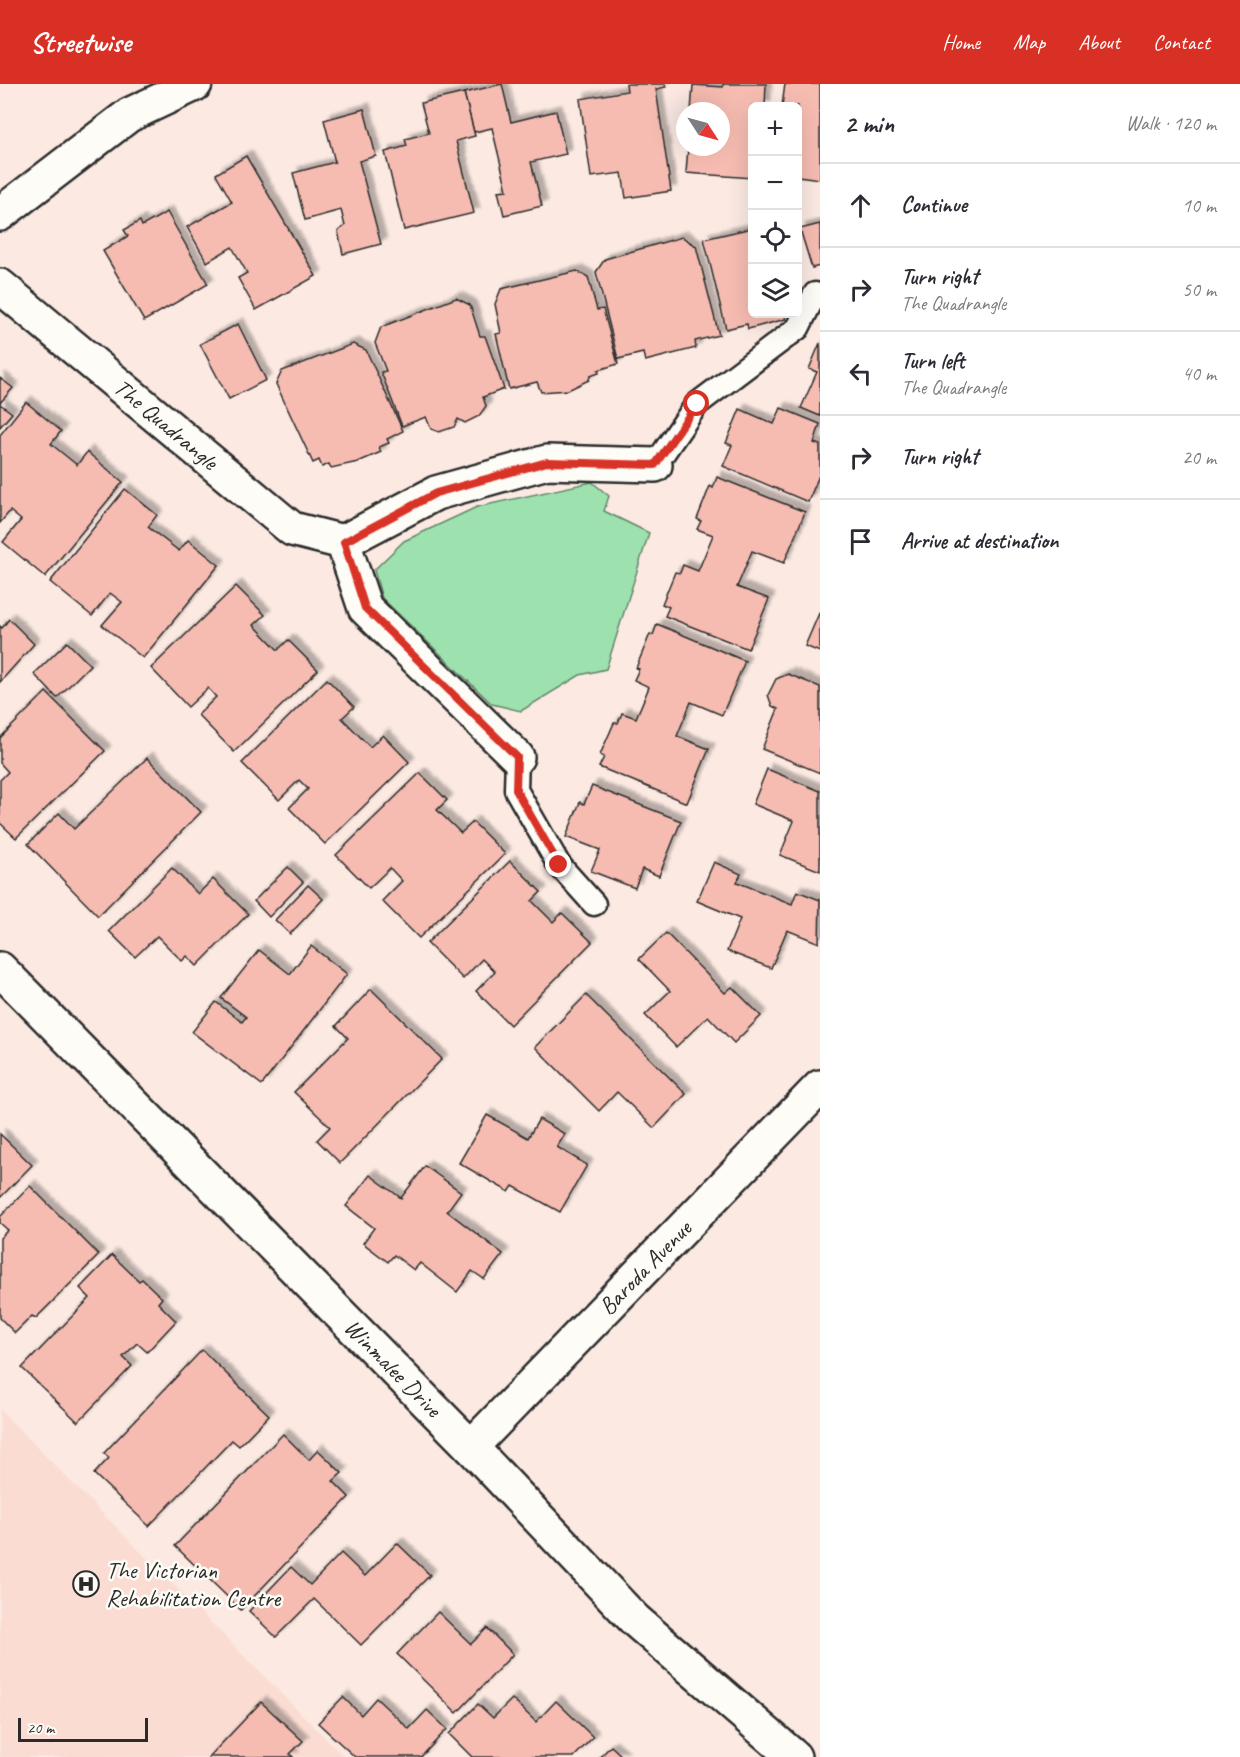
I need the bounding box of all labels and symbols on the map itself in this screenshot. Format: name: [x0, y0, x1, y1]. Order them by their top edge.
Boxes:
north arrow: [676, 102, 730, 156]
street label: The Quadrangle: [108, 372, 226, 478]
route start: [683, 390, 709, 416]
route end: [545, 851, 571, 877]
street label: Baroda Avenue: [592, 1212, 699, 1321]
street label: Winmalee Drive: [338, 1312, 450, 1425]
place label: The Victorian Rehabilitation Centre: [106, 1555, 282, 1613]
hospital icon: The Victorian Rehabilitation Centre: [71, 1569, 101, 1599]
scale bar: [18, 1715, 148, 1742]

